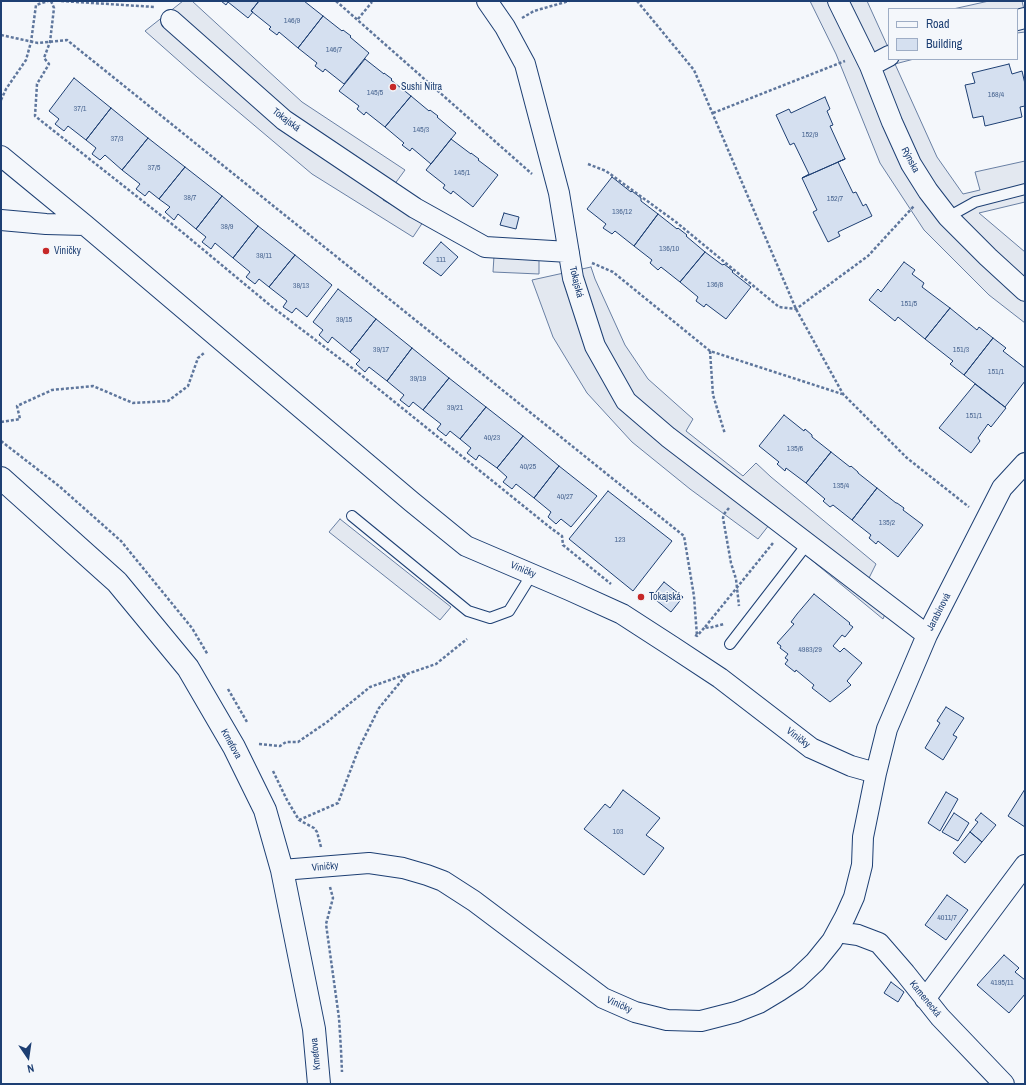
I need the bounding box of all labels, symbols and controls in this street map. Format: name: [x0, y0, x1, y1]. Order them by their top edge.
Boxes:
legend: [888, 8, 1018, 60]
house number: 146/9: [284, 16, 300, 26]
text: Road: [926, 16, 950, 32]
text: Building: [926, 36, 962, 52]
house number: 146/7: [326, 45, 342, 55]
place label: Sushi Nitra: [401, 81, 442, 93]
marker: Sushi Nitra: [388, 82, 398, 92]
house number: 145/5: [367, 88, 383, 98]
house number: 168/4: [988, 90, 1004, 100]
house number: 37/1: [74, 104, 86, 114]
street label: Tokajská: [270, 106, 302, 134]
house number: 145/3: [413, 125, 429, 135]
house number: 152/9: [802, 130, 818, 140]
house number: 37/3: [111, 134, 123, 144]
street label: Rýnska: [898, 145, 922, 175]
house number: 37/5: [148, 163, 160, 173]
house number: 145/1: [454, 168, 470, 178]
house number: 38/7: [184, 193, 196, 203]
house number: 152/7: [827, 194, 843, 204]
house number: 136/12: [612, 207, 632, 217]
house number: 38/9: [221, 222, 233, 232]
house number: 136/10: [659, 244, 679, 254]
place label: Viničky: [54, 245, 81, 257]
marker: Viničky: [41, 246, 51, 256]
house number: 38/11: [256, 251, 272, 261]
house number: 111: [436, 255, 446, 265]
street label: Tokajská: [566, 265, 586, 299]
house number: 136/8: [707, 280, 723, 290]
house number: 38/13: [293, 281, 309, 291]
house number: 151/5: [901, 299, 917, 309]
house number: 39/15: [336, 315, 352, 325]
house number: 39/17: [373, 345, 389, 355]
house number: 151/3: [953, 345, 969, 355]
house number: 151/1: [988, 367, 1004, 377]
house number: 39/19: [410, 374, 426, 384]
house number: 39/21: [447, 403, 463, 413]
house number: 151/1: [966, 411, 982, 421]
house number: 40/23: [484, 433, 500, 443]
house number: 135/6: [787, 444, 803, 454]
house number: 40/25: [520, 462, 536, 472]
house number: 135/4: [833, 481, 849, 491]
house number: 40/27: [557, 492, 573, 502]
house number: 135/2: [879, 518, 895, 528]
house number: 123: [615, 535, 625, 545]
street label: Viničky: [508, 559, 538, 581]
place label: Tokajská: [649, 591, 681, 603]
street label: Jarabinová: [924, 591, 954, 633]
marker: Tokajská: [636, 592, 646, 602]
house number: 4983/29: [798, 645, 822, 655]
street label: Viničky: [784, 725, 812, 751]
street label: Kmeťova: [218, 727, 244, 761]
house number: 103: [613, 827, 623, 837]
street label: Viničky: [311, 860, 339, 874]
house number: 4011/7: [937, 913, 957, 923]
street label: Kamenecká: [907, 978, 943, 1020]
house number: 4195/11: [990, 978, 1014, 988]
street label: Viničky: [604, 994, 634, 1016]
north arrow: [8, 1037, 48, 1077]
street label: Kmeťova: [308, 1037, 324, 1071]
text: N: [26, 1061, 35, 1076]

